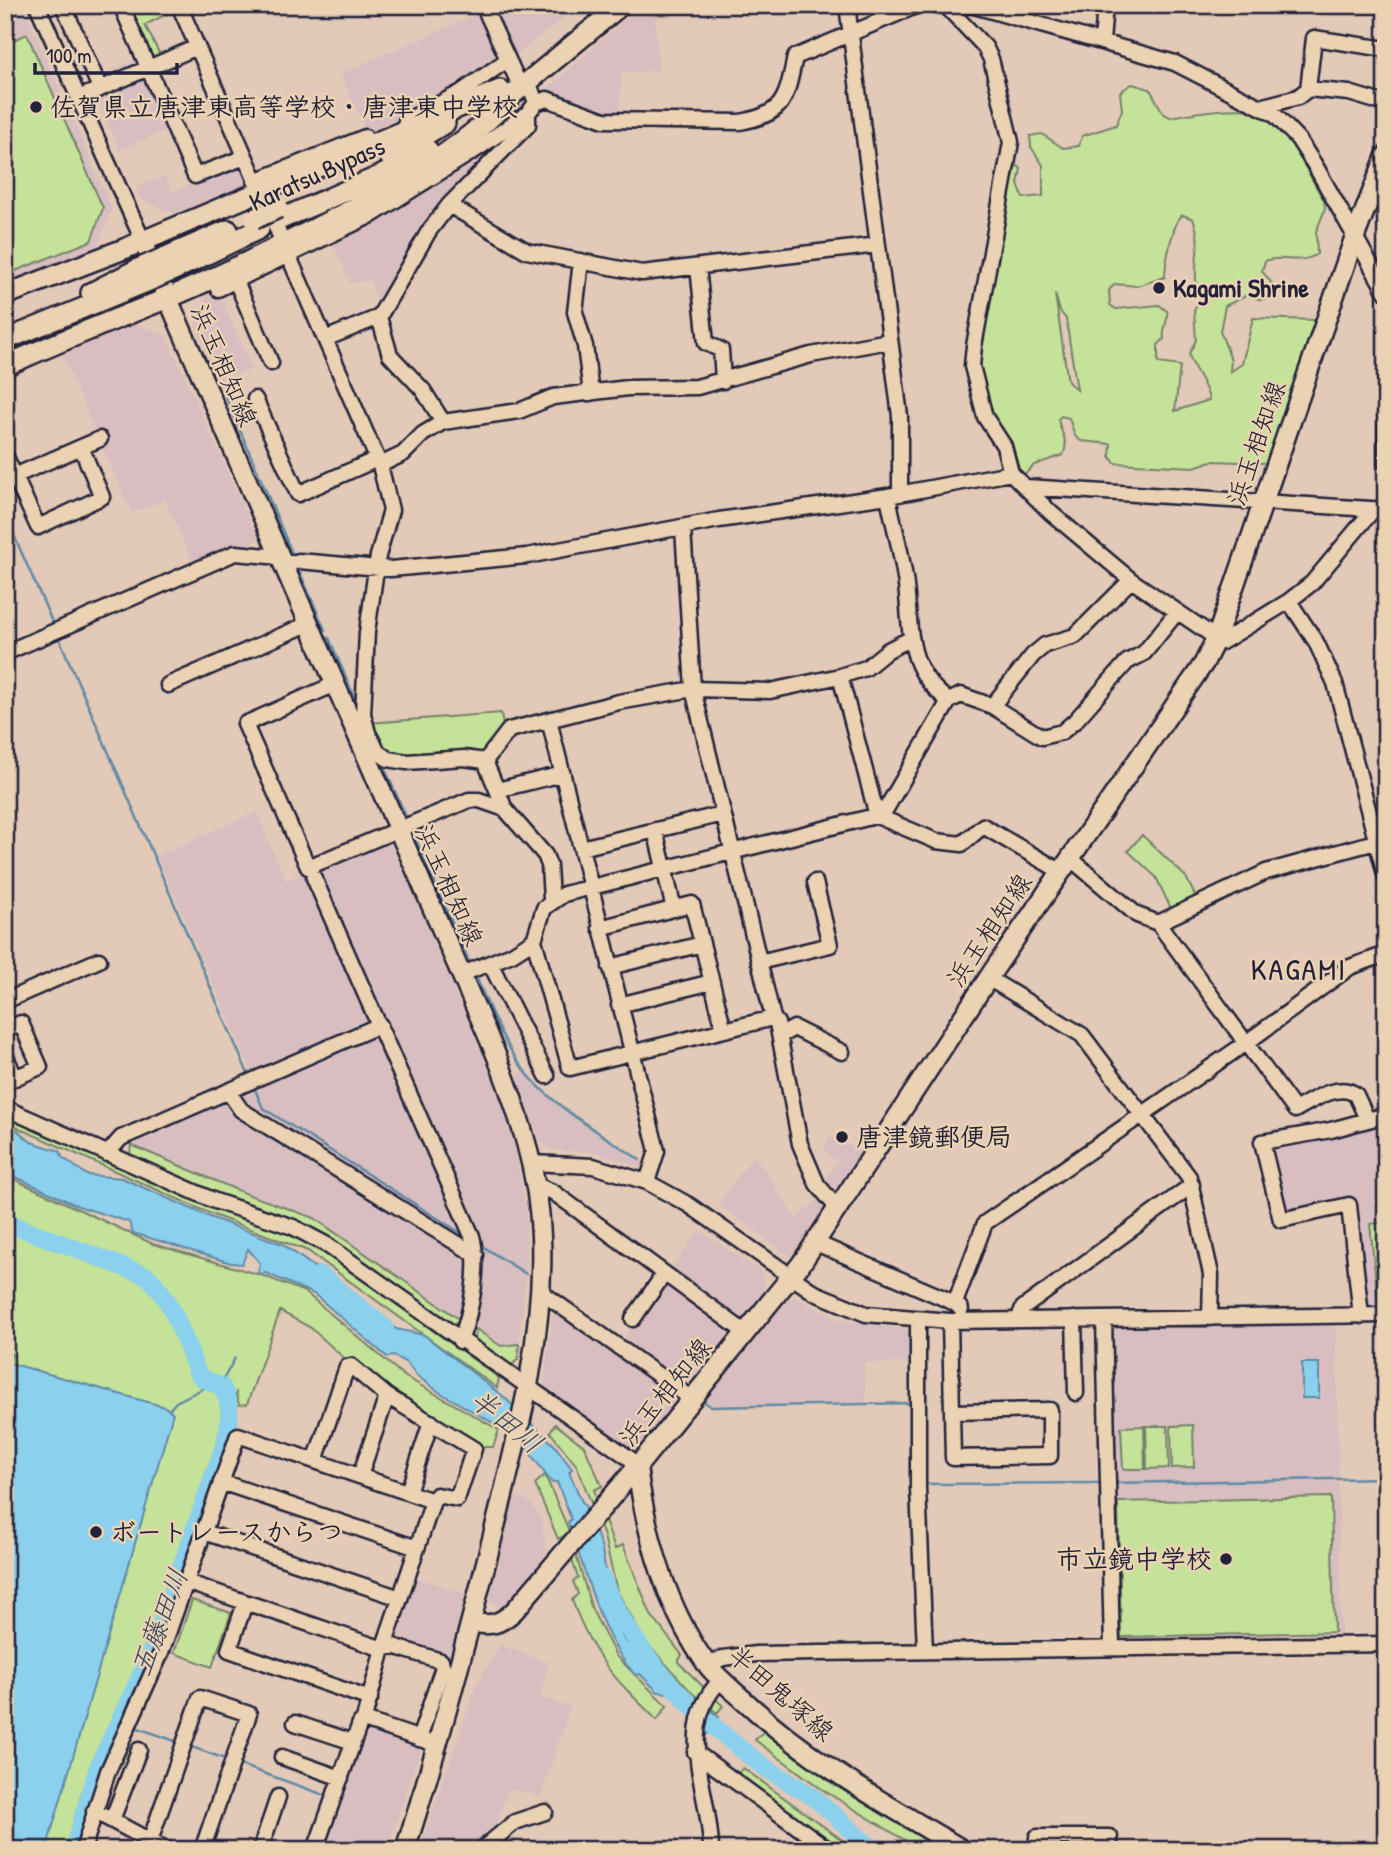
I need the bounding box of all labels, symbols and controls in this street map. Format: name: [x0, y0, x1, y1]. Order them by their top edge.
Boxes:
scale bar: [35, 32, 177, 76]
text: 100 m: [46, 41, 92, 70]
place label: 佐賀県立唐津東高等学校・唐津東中学校: [50, 89, 518, 124]
marker: 佐賀県立唐津東高等学校・唐津東中学校: [28, 99, 44, 115]
street label: Karatsu Bypass: [244, 128, 390, 219]
place label: Kagami Shrine: [1173, 270, 1309, 306]
marker: Kagami Shrine: [1151, 280, 1167, 296]
street label: 浜玉相知線: [183, 298, 266, 431]
street label: 浜玉相知線: [1218, 376, 1293, 510]
street label: 浜玉相知線: [407, 818, 492, 951]
street label: 浜玉相知線: [938, 866, 1039, 993]
district label: KAGAMI: [1251, 949, 1347, 989]
place label: 唐津鏡郵便局: [856, 1119, 1012, 1154]
marker: 唐津鏡郵便局: [834, 1129, 850, 1145]
street label: 浜玉相知線: [610, 1330, 719, 1453]
water label: 半田川: [462, 1380, 552, 1462]
place label: ボートレースからつ: [110, 1514, 343, 1549]
marker: ボートレースからつ: [88, 1524, 104, 1540]
place label: 市立鏡中学校: [1056, 1541, 1212, 1576]
marker: 市立鏡中学校: [1218, 1551, 1234, 1567]
water label: 五藤田川: [121, 1563, 197, 1681]
street label: 半田鬼塚線: [721, 1637, 842, 1748]

